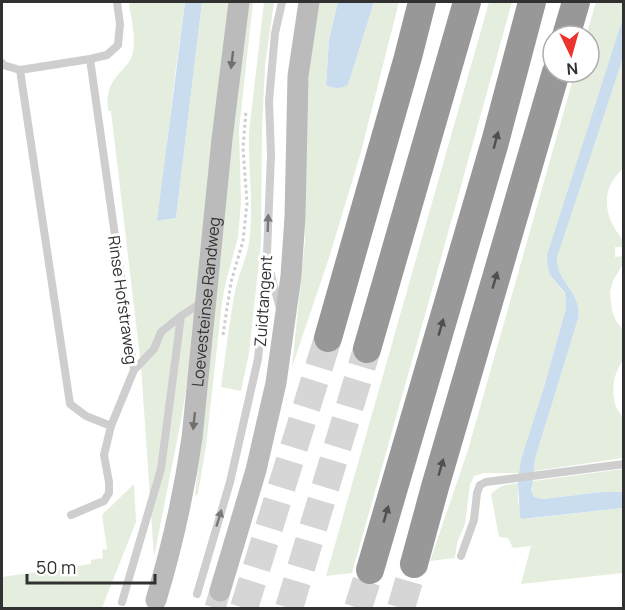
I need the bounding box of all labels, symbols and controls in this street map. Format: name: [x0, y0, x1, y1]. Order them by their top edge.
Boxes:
north arrow: [541, 24, 601, 84]
one-way arrow: [227, 50, 237, 69]
text: N: [566, 57, 579, 80]
one-way arrow: [491, 131, 501, 149]
one-way arrow: [263, 214, 273, 233]
street label: Loevesteinse Randweg: [186, 216, 225, 388]
street label: Rinse Hofstraweg: [103, 234, 143, 366]
street label: Zuidtangent: [249, 254, 277, 348]
one-way arrow: [491, 271, 500, 289]
one-way arrow: [437, 318, 446, 336]
one-way arrow: [189, 411, 199, 430]
one-way arrow: [437, 458, 446, 476]
one-way arrow: [382, 505, 391, 523]
one-way arrow: [215, 509, 224, 527]
scale bar: [27, 547, 154, 585]
text: 50 m: [36, 555, 76, 579]

